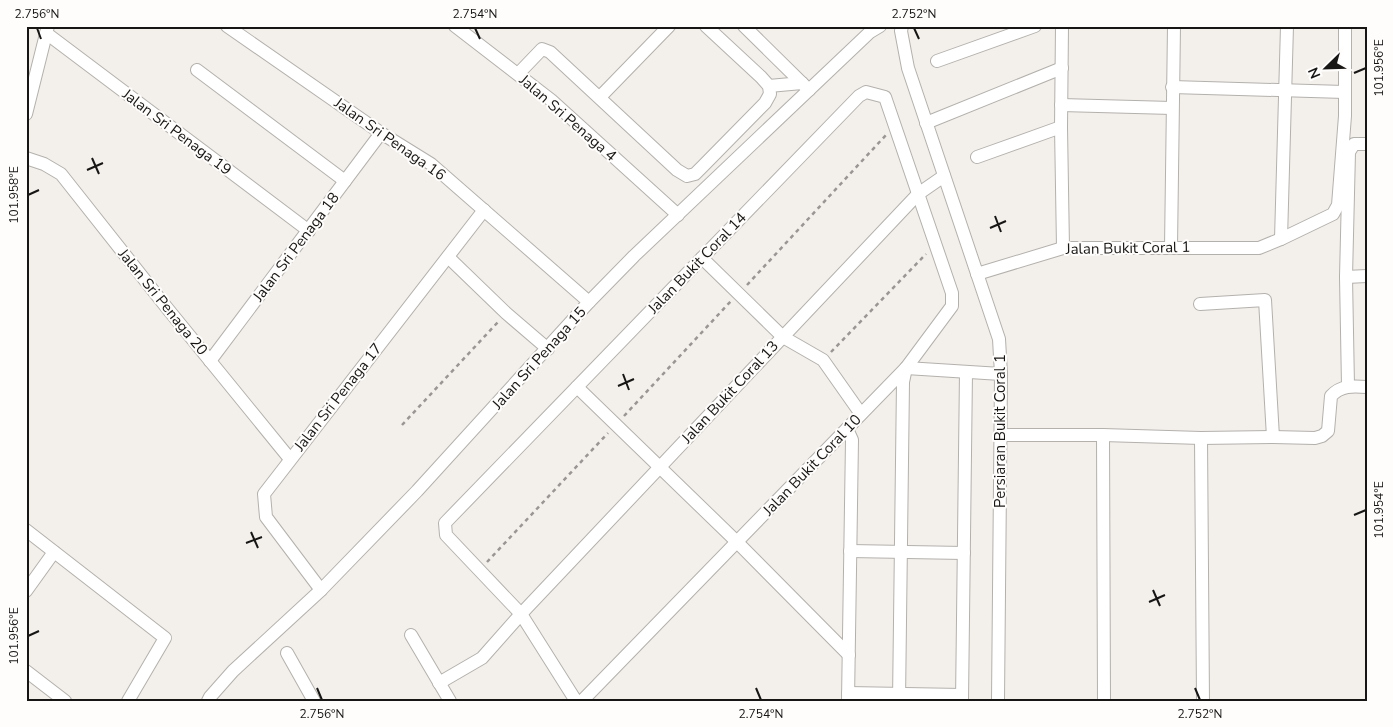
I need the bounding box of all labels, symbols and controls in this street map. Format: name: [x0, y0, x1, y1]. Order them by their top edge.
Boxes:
text: 2.756°N: [15, 6, 59, 22]
text: 2.754°N: [453, 6, 497, 22]
text: 2.752°N: [892, 6, 936, 22]
text: 101.956°E: [1371, 39, 1387, 97]
north arrow: [1300, 42, 1350, 92]
text: N: [1304, 64, 1325, 81]
street label: Jalan Sri Penaga 4: [514, 70, 621, 166]
street label: Jalan Sri Penaga 19: [118, 84, 236, 180]
street label: Jalan Sri Penaga 16: [329, 92, 450, 185]
text: 101.958°E: [6, 166, 22, 224]
street label: Jalan Sri Penaga 18: [248, 188, 344, 306]
street label: Jalan Bukit Coral 14: [643, 208, 751, 319]
street label: Jalan Bukit Coral 1: [1064, 237, 1191, 259]
street label: Jalan Sri Penaga 20: [113, 244, 212, 359]
street label: Jalan Sri Penaga 15: [487, 302, 590, 414]
street label: Jalan Bukit Coral 13: [676, 336, 783, 448]
street label: Jalan Sri Penaga 17: [289, 339, 386, 456]
street label: Persiaran Bukit Coral 1: [990, 354, 1010, 508]
street label: Jalan Bukit Coral 10: [758, 410, 866, 521]
text: 101.954°E: [1371, 481, 1387, 539]
text: 101.956°E: [6, 607, 22, 665]
text: 2.756°N: [300, 706, 344, 722]
text: 2.754°N: [739, 706, 783, 722]
text: 2.752°N: [1178, 706, 1222, 722]

